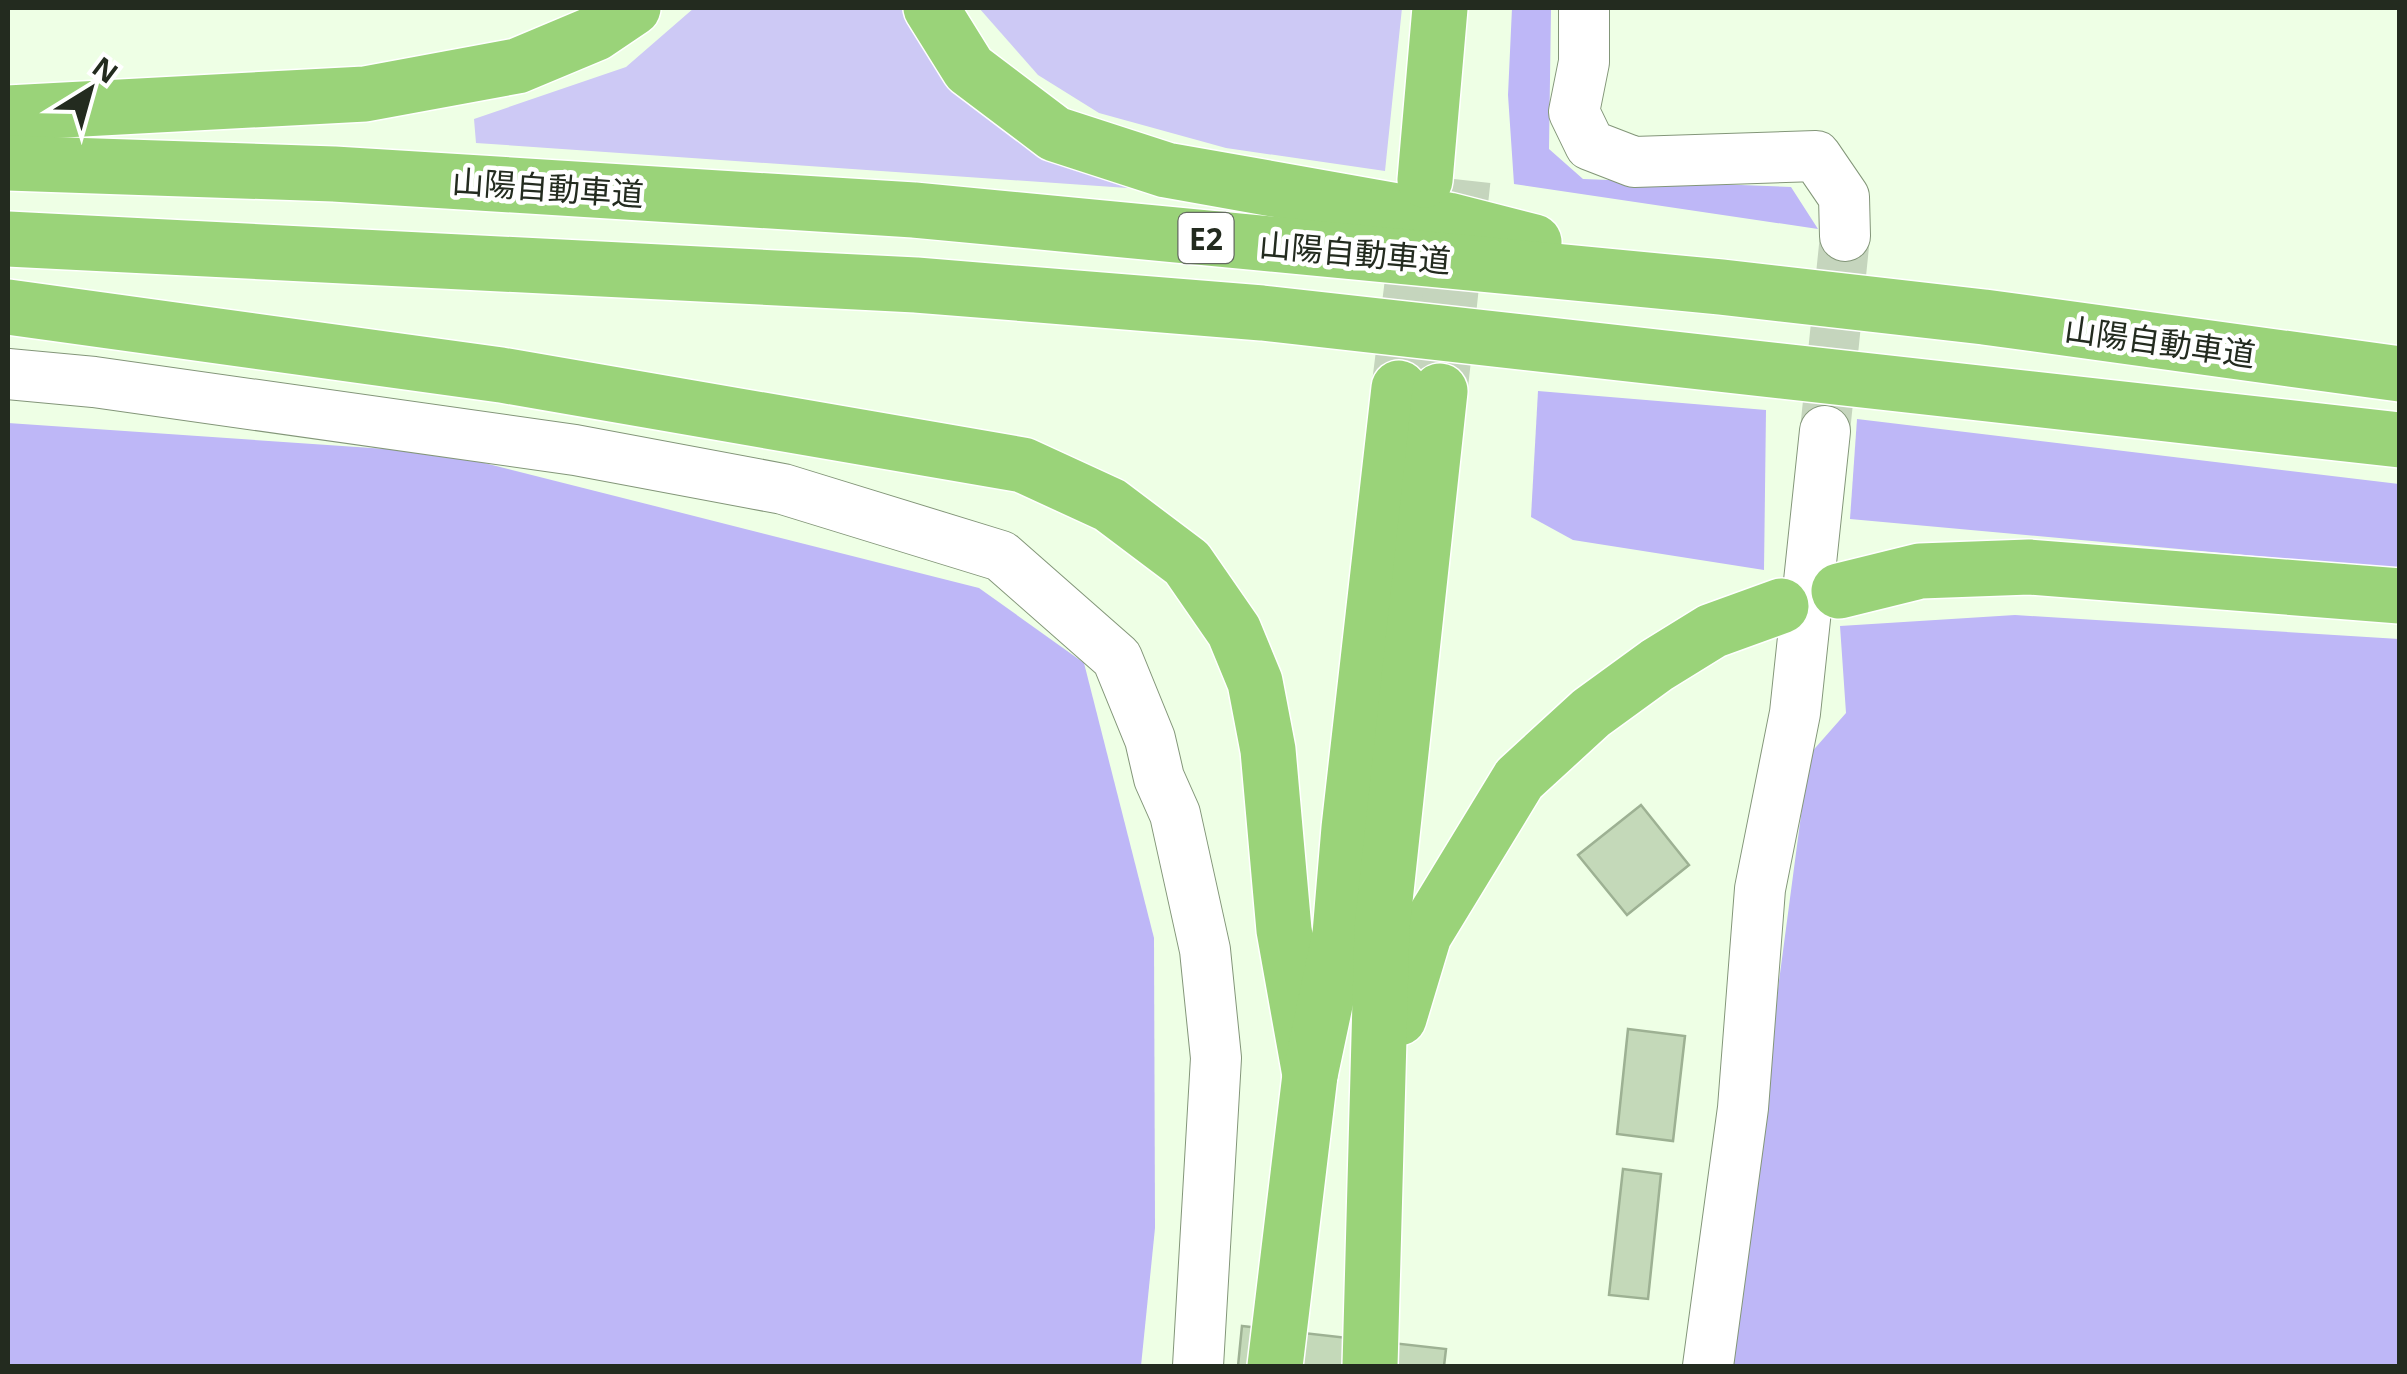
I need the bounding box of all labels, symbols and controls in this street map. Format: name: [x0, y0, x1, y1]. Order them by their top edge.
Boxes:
north arrow: [40, 40, 140, 140]
text: N: [85, 47, 126, 91]
street label: 山陽自動車道: [451, 159, 645, 215]
road number: E2: [1178, 213, 1234, 263]
street label: 山陽自動車道: [1257, 222, 1453, 282]
street label: 山陽自動車道: [2062, 306, 2258, 376]

